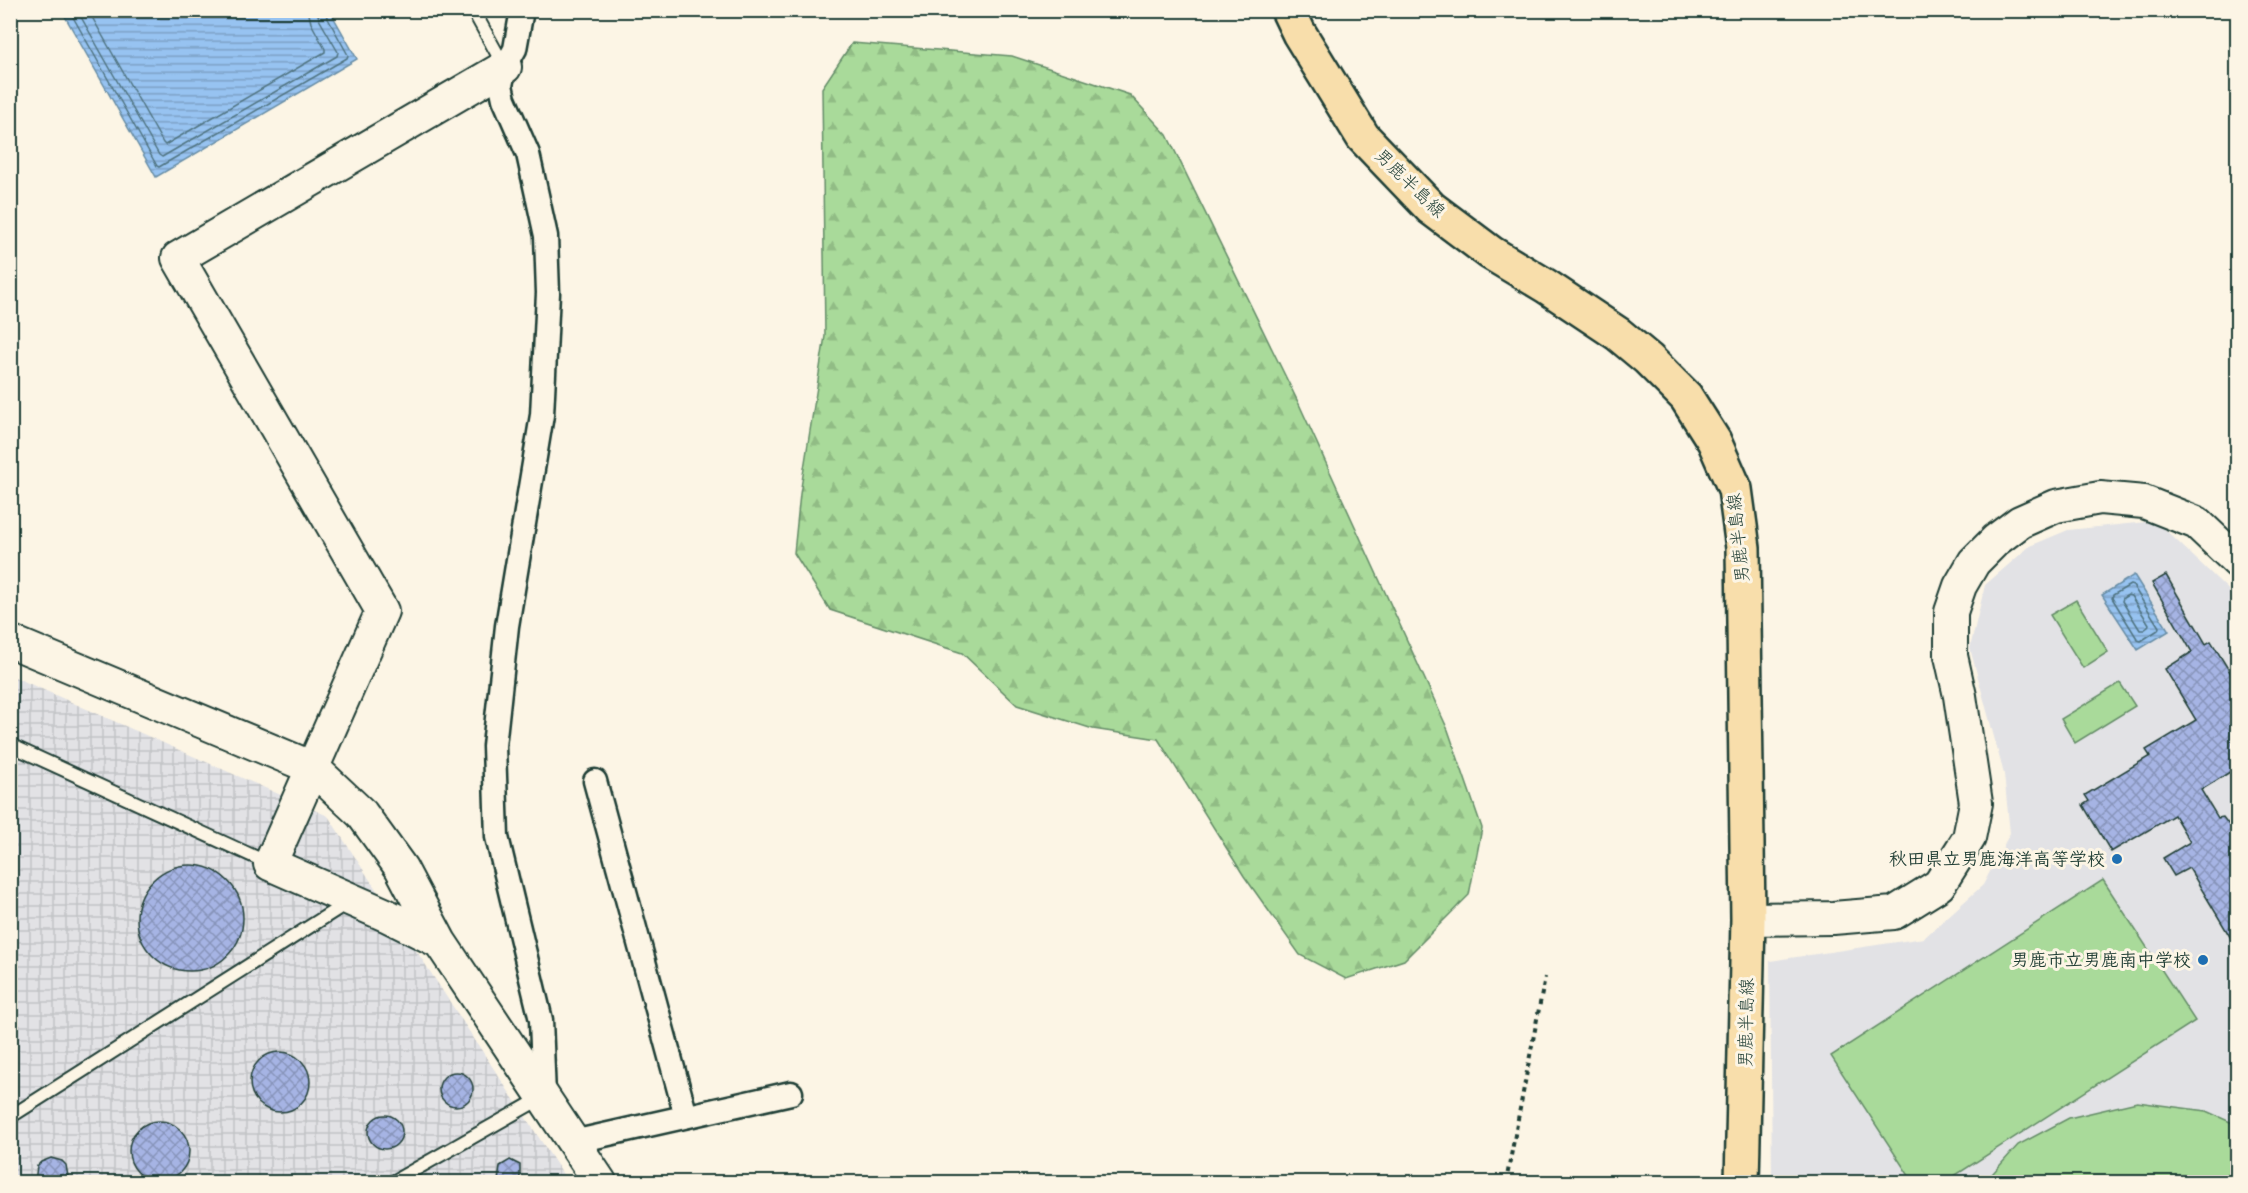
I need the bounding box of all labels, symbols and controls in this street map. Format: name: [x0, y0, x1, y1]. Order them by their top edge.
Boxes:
street label: 男鹿半島線: [1367, 140, 1453, 226]
street label: 男鹿半島線: [1717, 492, 1759, 584]
place label: 秋田県立男鹿海洋高等学校: [1889, 843, 2105, 875]
marker: 秋田県立男鹿海洋高等学校: [2110, 852, 2124, 866]
place label: 男鹿市立男鹿南中学校: [2011, 944, 2191, 976]
marker: 男鹿市立男鹿南中学校: [2196, 953, 2210, 967]
street label: 男鹿半島線: [1729, 978, 1763, 1068]

